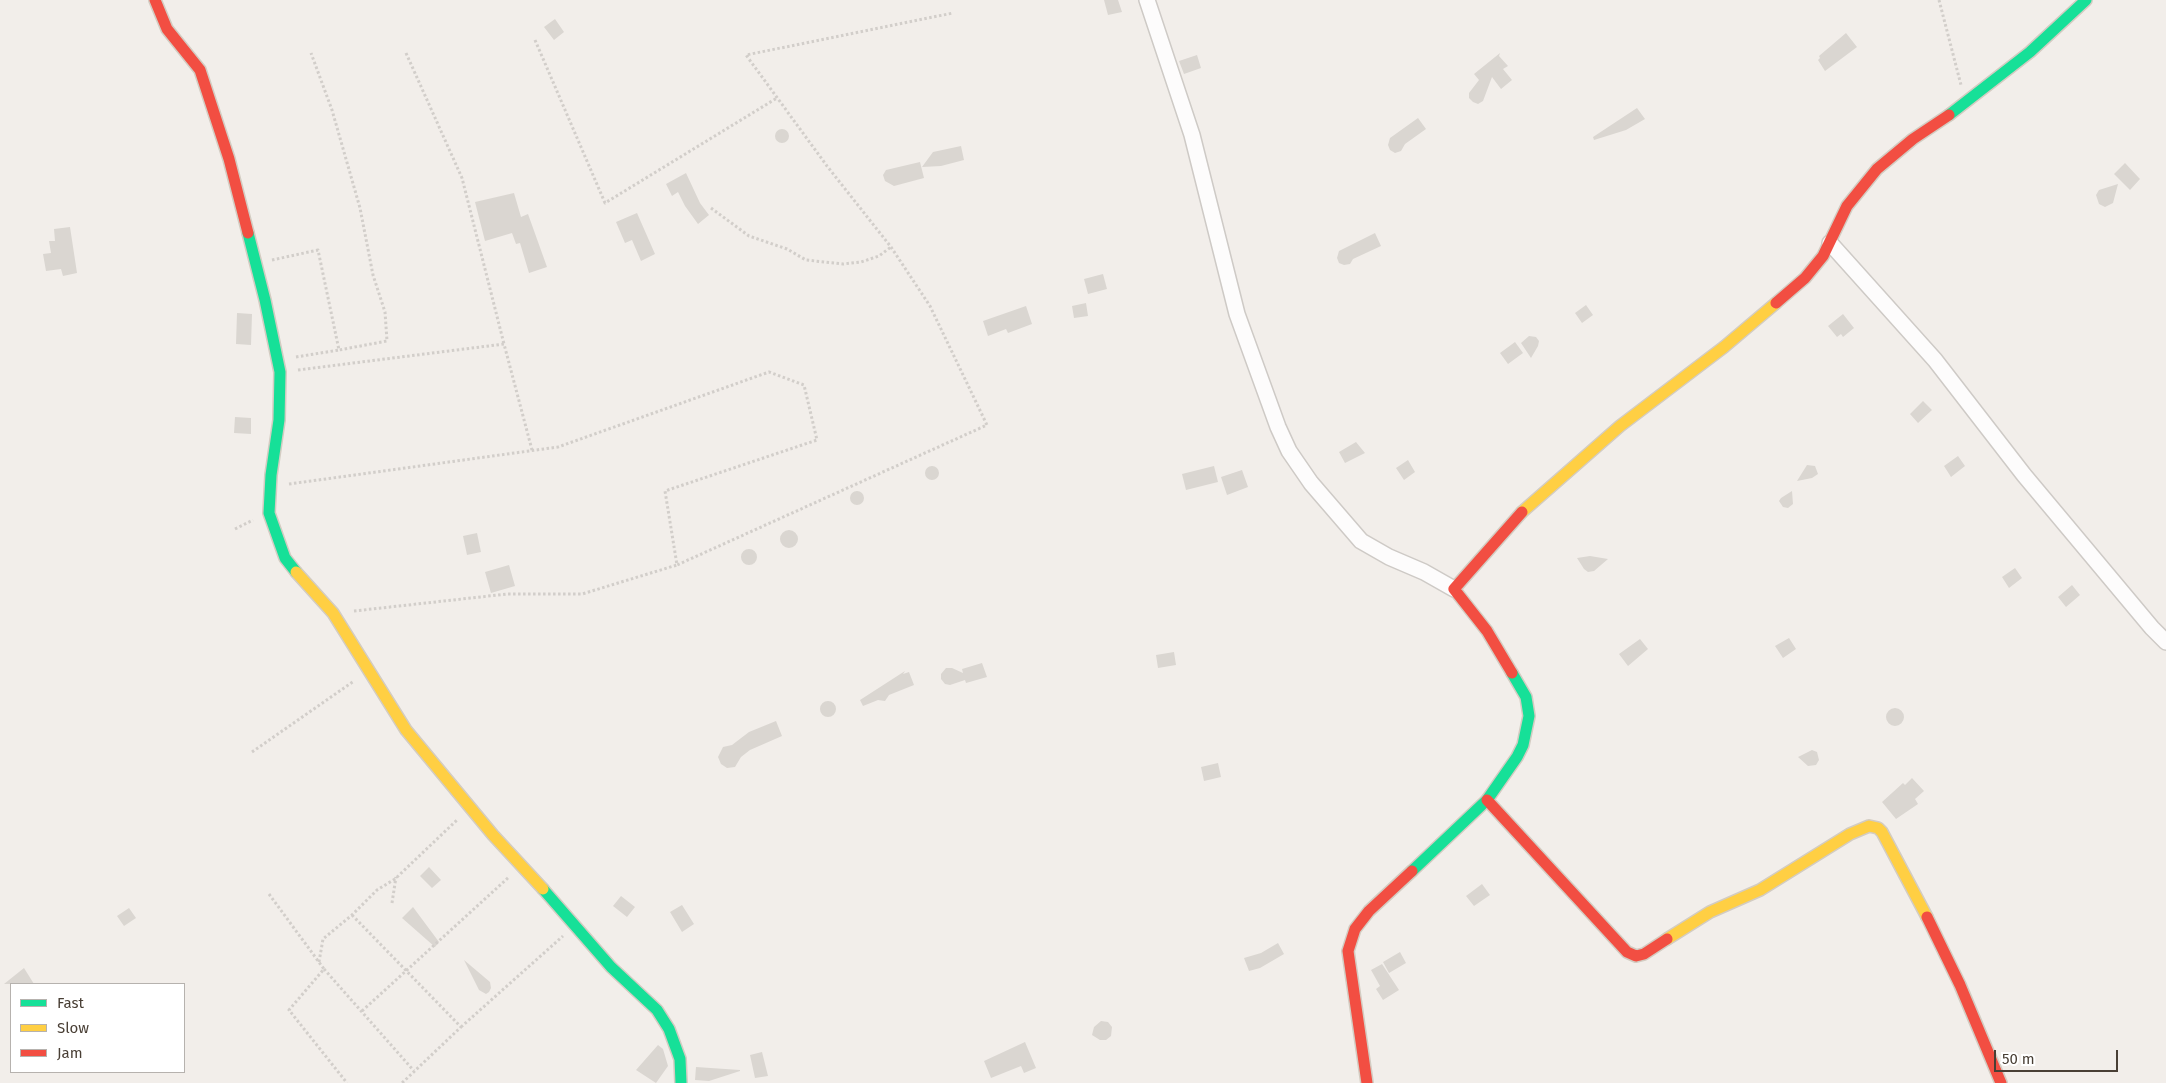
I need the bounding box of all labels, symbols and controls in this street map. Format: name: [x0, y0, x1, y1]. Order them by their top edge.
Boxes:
legend: [10, 983, 185, 1073]
text: Fast: [57, 994, 84, 1012]
text: Slow: [57, 1019, 89, 1037]
scale bar: [1996, 1040, 2120, 1072]
text: Jam: [57, 1044, 83, 1062]
text: 50 m: [2002, 1050, 2035, 1068]

